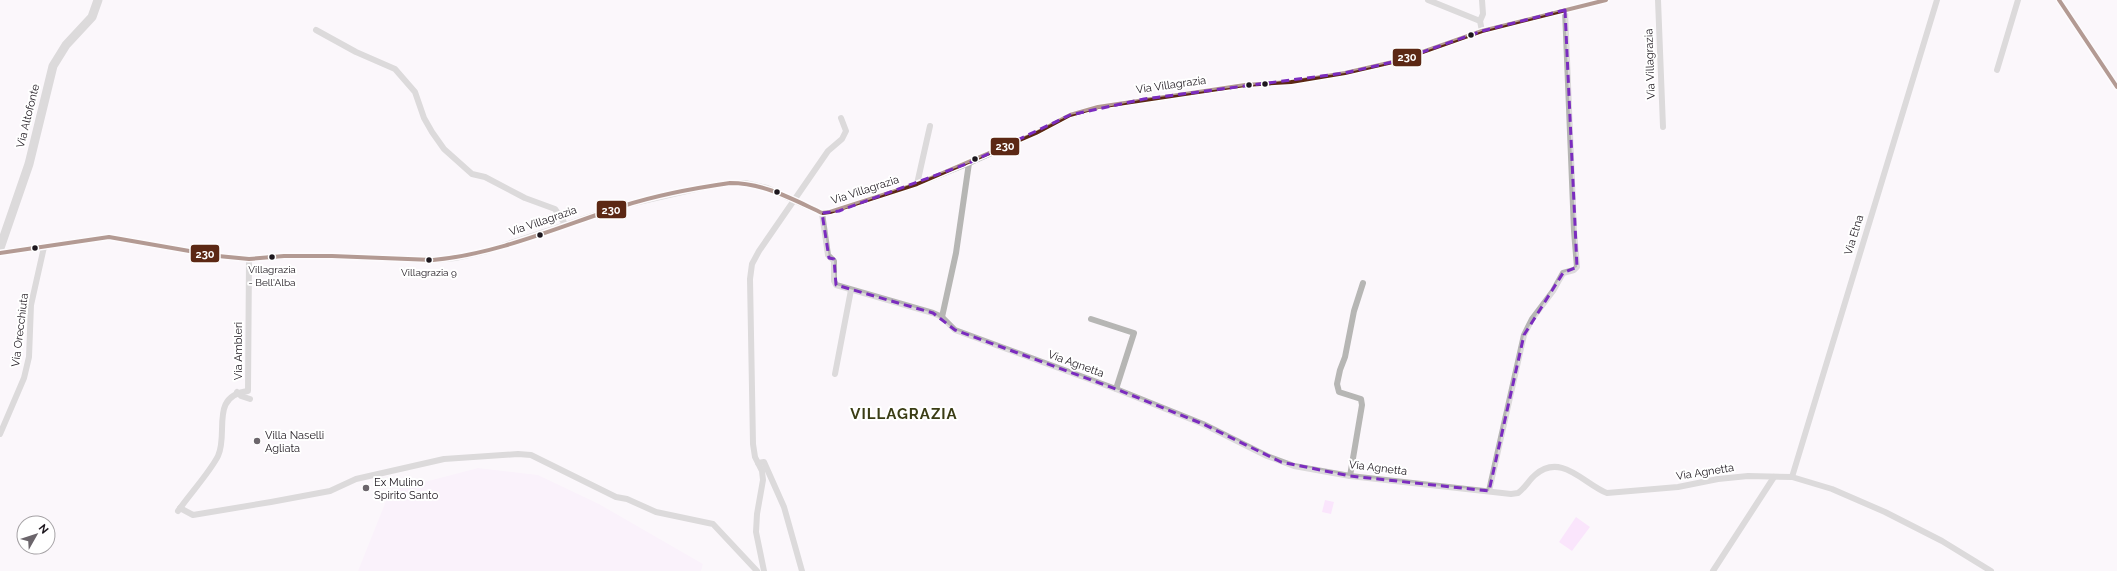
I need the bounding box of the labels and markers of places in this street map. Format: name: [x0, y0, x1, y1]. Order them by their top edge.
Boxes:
unlabelled marker: [1466, 30, 1476, 40]
unlabelled marker: [1260, 79, 1270, 89]
unlabelled marker: [1244, 80, 1254, 90]
unlabelled marker: [970, 154, 980, 164]
unlabelled marker: [772, 187, 782, 197]
unlabelled marker: [535, 230, 545, 240]
unlabelled marker: [30, 243, 40, 253]
marker: Villagrazia - Bell'Alba: [267, 252, 277, 262]
marker: Villagrazia 9: [424, 255, 434, 265]
place label: Villagrazia - Bell'Alba: [248, 264, 296, 288]
place label: Villagrazia 9: [401, 267, 457, 278]
place label: Villa Naselli Agliata: [265, 429, 324, 455]
marker: Villa Naselli Agliata: [252, 436, 262, 446]
place label: Ex Mulino Spirito Santo: [374, 476, 439, 502]
marker: Ex Mulino Spirito Santo: [361, 483, 371, 493]

